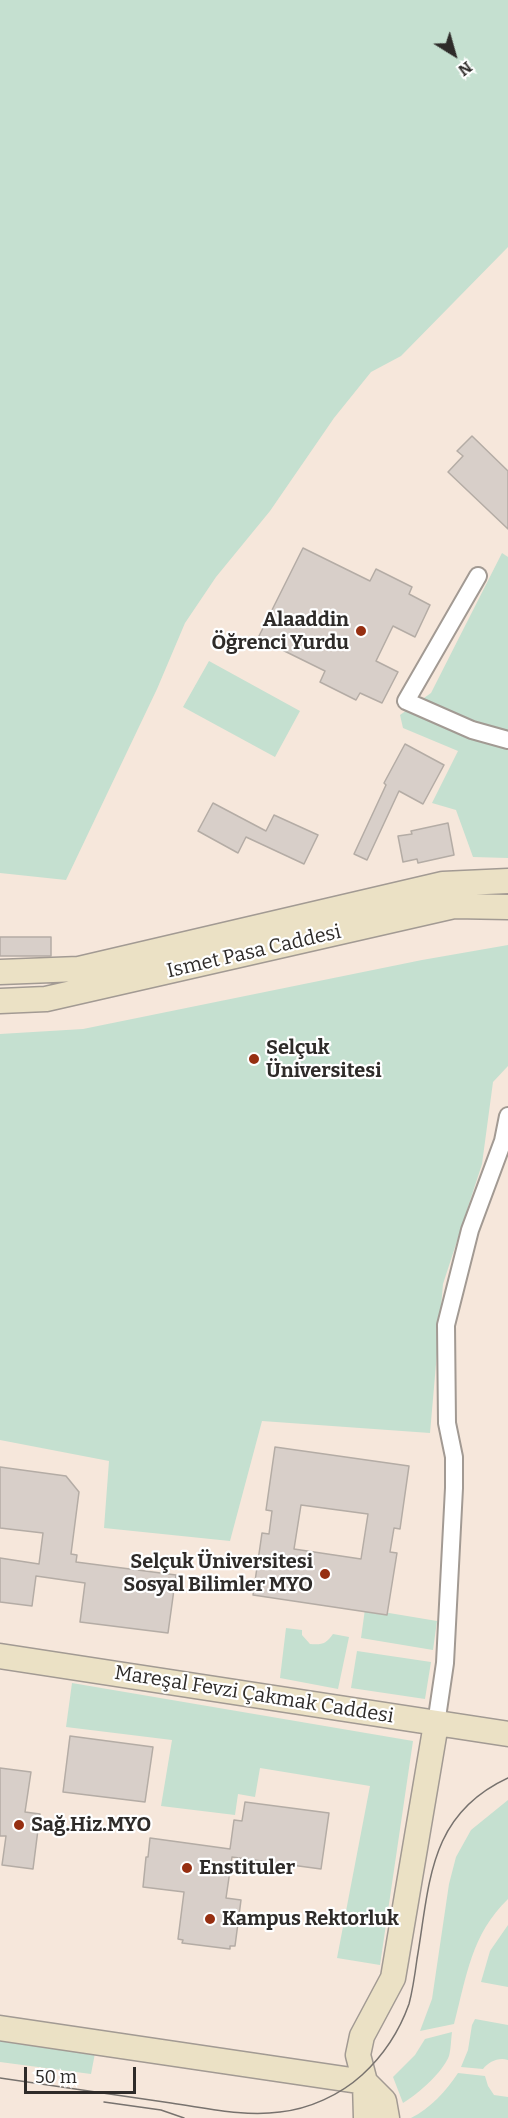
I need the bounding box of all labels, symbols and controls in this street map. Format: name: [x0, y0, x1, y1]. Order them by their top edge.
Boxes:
north arrow: [424, 24, 484, 84]
text: N: [454, 57, 476, 80]
place label: Alaaddin Öğrenci Yurdu: [212, 608, 349, 655]
marker: Alaaddin Öğrenci Yurdu: [354, 624, 368, 638]
street label: Ismet Pasa Caddesi: [165, 920, 343, 984]
place label: Selçuk Üniversitesi: [266, 1036, 381, 1083]
marker: Selçuk Üniversitesi: [247, 1052, 261, 1066]
place label: Selçuk Üniversitesi Sosyal Bilimler MYO: [123, 1550, 313, 1597]
marker: Selçuk Üniversitesi Sosyal Bilimler MYO: [318, 1567, 332, 1581]
street label: Mareşal Fevzi Çakmak Caddesi: [113, 1661, 395, 1729]
place label: Sağ.Hiz.MYO: [31, 1813, 151, 1837]
marker: Sağ.Hiz.MYO: [12, 1818, 26, 1832]
place label: Enstituler: [199, 1856, 295, 1880]
marker: Enstituler: [180, 1861, 194, 1875]
place label: Kampus Rektorluk: [222, 1907, 399, 1931]
marker: Kampus Rektorluk: [203, 1912, 217, 1926]
scale bar: [27, 2055, 140, 2093]
text: 50 m: [35, 2066, 77, 2088]

